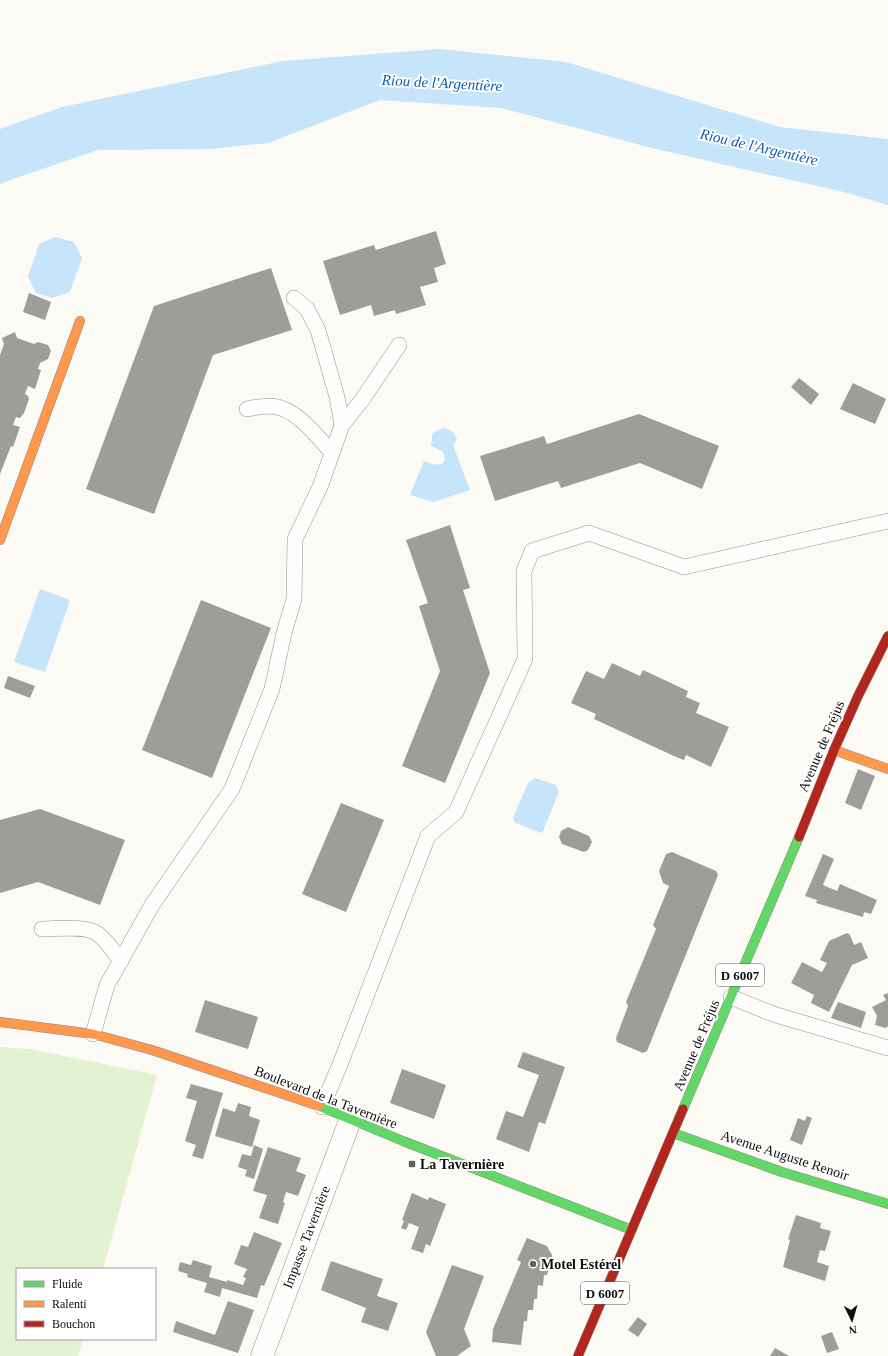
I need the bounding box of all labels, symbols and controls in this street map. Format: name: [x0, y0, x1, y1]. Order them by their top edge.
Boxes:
water label: Riou de l'Argentière: [380, 72, 503, 94]
water label: Riou de l'Argentière: [698, 125, 820, 168]
street label: Avenue de Fréjus: [795, 698, 847, 794]
road number: D 6007: [716, 964, 764, 986]
street label: Avenue de Fréjus: [670, 997, 722, 1093]
street label: Boulevard de la Tavernière: [252, 1063, 399, 1132]
street label: Avenue Auguste Renoir: [719, 1128, 851, 1183]
place label: La Tavernière: [420, 1157, 504, 1172]
marker: La Tavernière: [407, 1159, 417, 1169]
street label: Impasse Tavernière: [280, 1184, 333, 1291]
place label: Motel Estérel: [541, 1257, 621, 1272]
marker: Motel Estérel: [528, 1259, 538, 1269]
legend: [16, 1268, 156, 1340]
text: Fluide: [52, 1277, 83, 1291]
road number: D 6007: [581, 1282, 629, 1304]
text: Ralenti: [52, 1297, 87, 1311]
north arrow: [832, 1300, 872, 1340]
text: Bouchon: [52, 1317, 95, 1331]
text: N: [848, 1324, 857, 1336]

